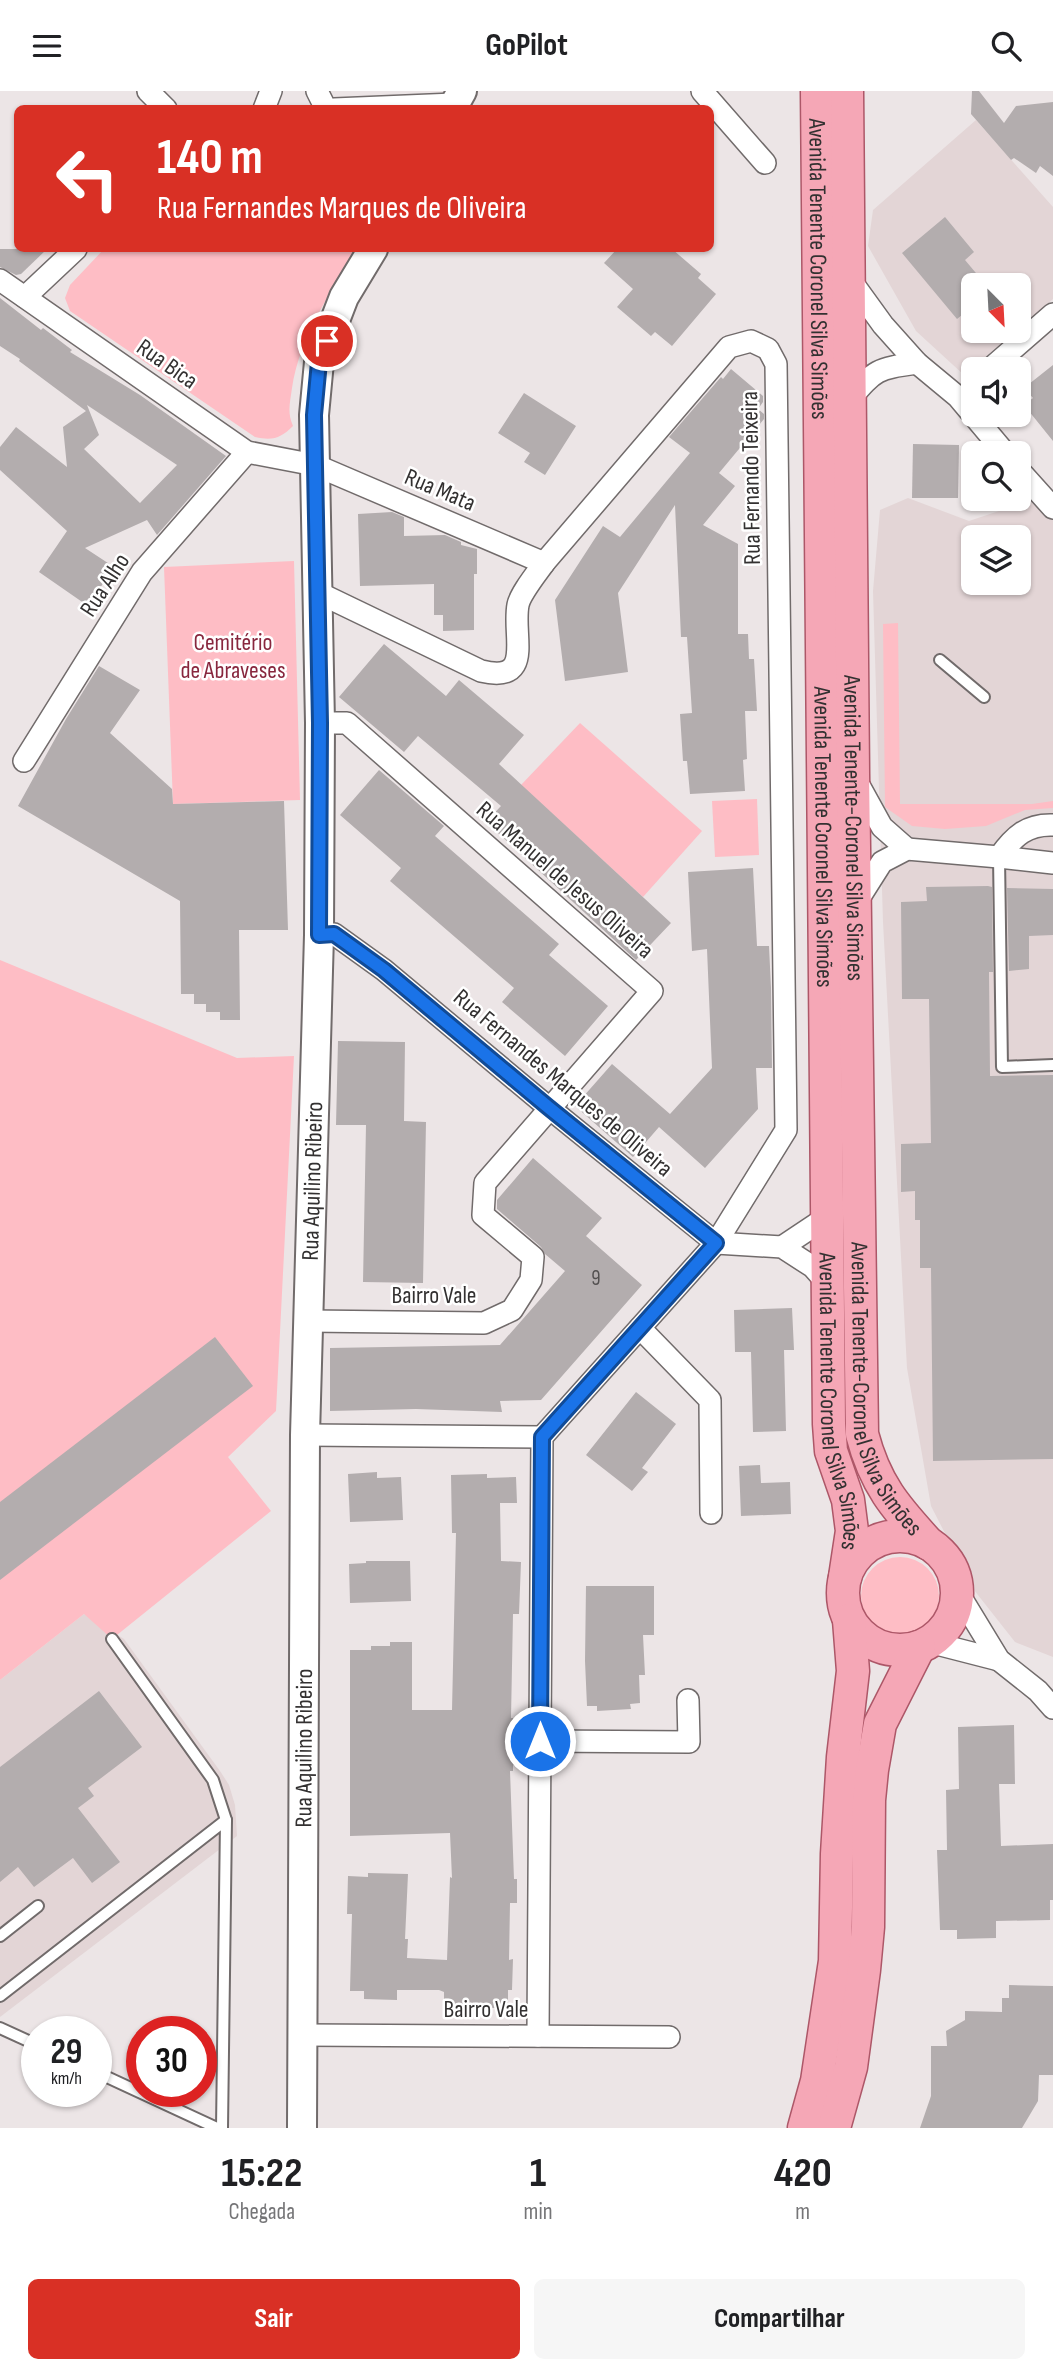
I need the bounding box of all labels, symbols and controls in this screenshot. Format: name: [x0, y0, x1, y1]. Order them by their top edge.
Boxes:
text: GoPilot: [485, 26, 568, 65]
icon: menu: [28, 27, 66, 65]
icon: search: [987, 27, 1025, 65]
street label: Avenida Tenente Coronel Silva Simões: [803, 117, 834, 420]
text: 140 m: [157, 129, 263, 188]
icon: left: [42, 133, 133, 224]
text: Rua Fernandes Marques de Oliveira: [157, 189, 527, 228]
north arrow: [961, 273, 1031, 343]
map controls: [961, 273, 1031, 595]
pin: [297, 311, 357, 371]
icon: arrive: [308, 322, 346, 360]
street label: Rua Bica: [131, 333, 203, 395]
button: sound: [961, 357, 1031, 427]
street label: Rua Fernando Teixeira: [735, 391, 767, 565]
button: search: [961, 441, 1031, 511]
street label: Rua Mata: [400, 462, 480, 518]
button: layers: [961, 525, 1031, 595]
street label: Rua Alho: [74, 548, 136, 622]
park label: Cemitério de Abraveses: [180, 628, 286, 685]
street label: Avenida Tenente-Coronel Silva Simões: [838, 674, 870, 981]
street label: Avenida Tenente Coronel Silva Simões: [808, 685, 840, 988]
street label: Rua Manuel de Jesus Oliveira: [470, 795, 660, 965]
street label: Rua Fernandes Marques de Oliveira: [448, 983, 678, 1183]
street label: Rua Aquilino Ribeiro: [295, 1101, 329, 1261]
street label: Avenida Tenente-Coronel Silva Simões: [845, 1241, 929, 1541]
street label: Avenida Tenente Coronel Silva Simões: [813, 1251, 867, 1552]
house number: 9: [591, 1266, 601, 1291]
street label: Bairro Vale: [391, 1281, 477, 1310]
street label: Rua Aquilino Ribeiro: [289, 1668, 318, 1828]
position arrow: [503, 1704, 577, 1778]
street label: Bairro Vale: [443, 1995, 529, 2024]
speed limit sign: 30: [126, 2016, 217, 2107]
text: 29: [51, 2031, 82, 2074]
text: km/h: [51, 2068, 82, 2089]
text: 15:22: [221, 2148, 302, 2199]
text: 1: [530, 2148, 546, 2199]
text: 420: [774, 2148, 832, 2199]
text: Chegada: [229, 2198, 295, 2226]
text: min: [524, 2198, 553, 2226]
text: m: [795, 2198, 810, 2226]
button: Sair: [28, 2279, 520, 2359]
button: Compartilhar: [534, 2279, 1025, 2359]

